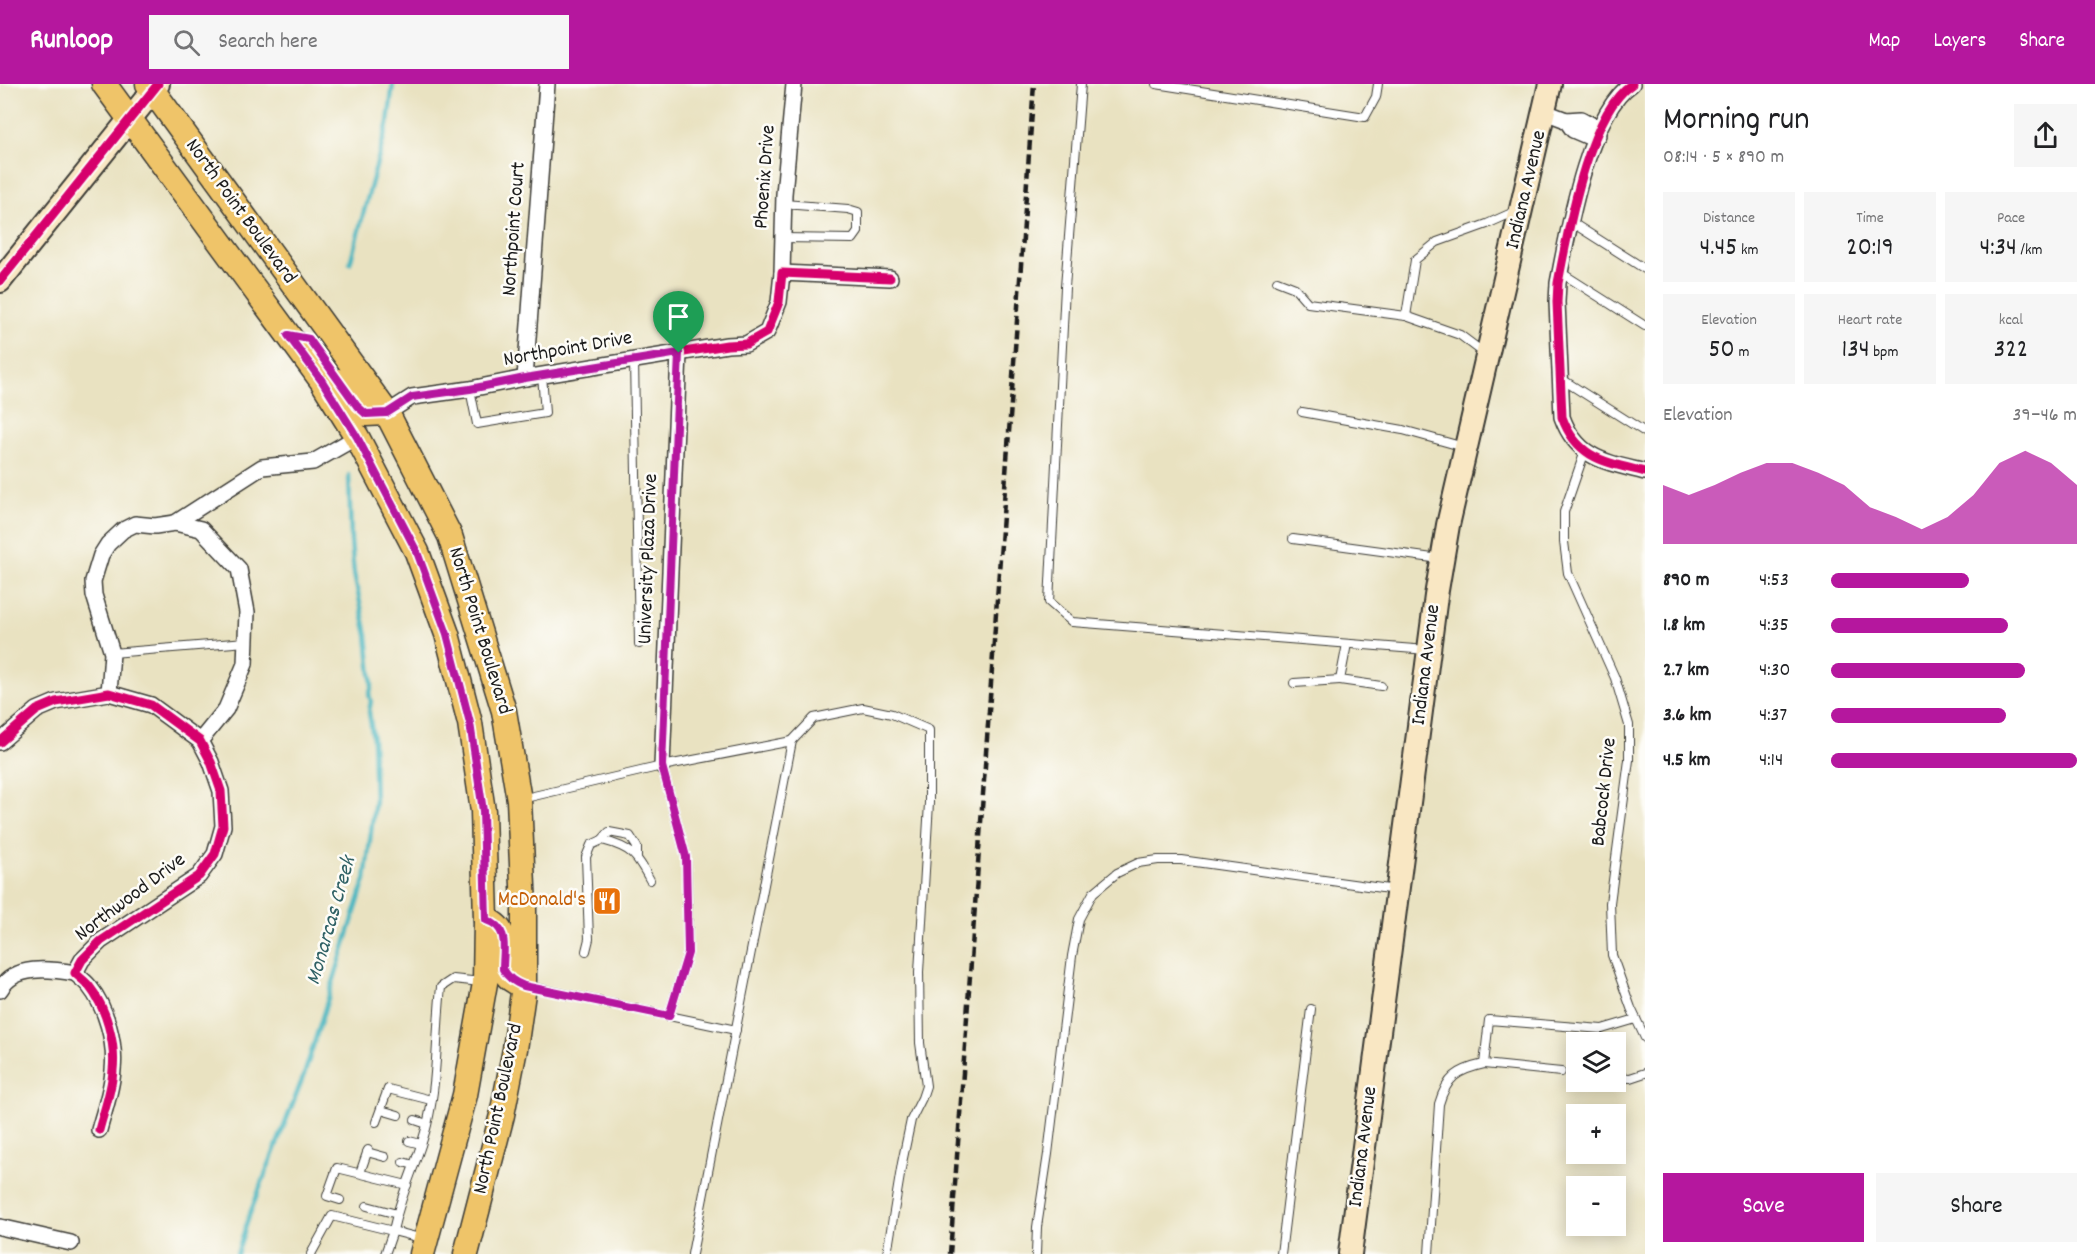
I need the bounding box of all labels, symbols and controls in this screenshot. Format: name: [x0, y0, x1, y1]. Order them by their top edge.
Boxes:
search box: [149, 15, 569, 69]
text: Runloop: [30, 22, 113, 62]
icon: search: [170, 26, 203, 59]
text: Search here: [218, 27, 318, 58]
text: Map: [1869, 27, 1900, 57]
text: Layers: [1933, 27, 1986, 57]
text: Share: [2019, 27, 2065, 57]
text: Morning run: [1663, 98, 1810, 145]
button: share: [2014, 104, 2077, 167]
street label: Phoenix Drive: [747, 124, 785, 230]
street label: Indiana Avenue: [1499, 127, 1555, 253]
street label: North Point Boulevard: [177, 133, 303, 291]
text: 08:14 · 5 × 890 m: [1663, 144, 1784, 172]
street label: Northpoint Court: [495, 161, 535, 297]
text: Distance: [1703, 207, 1755, 230]
text: Time: [1856, 207, 1884, 230]
text: Pace: [1997, 207, 2025, 230]
text: 4.45: [1699, 230, 1737, 267]
text: 20:19: [1846, 230, 1894, 267]
text: 4:34: [1979, 230, 2017, 267]
text: km: [1737, 239, 1759, 262]
text: /km: [2017, 239, 2043, 262]
pin: [653, 291, 704, 353]
icon: arrive: [662, 300, 695, 333]
text: Elevation: [1701, 309, 1757, 332]
text: Heart rate: [1838, 309, 1902, 332]
text: kcal: [1999, 309, 2023, 332]
street label: Northpoint Drive: [501, 324, 635, 376]
text: 50: [1709, 332, 1735, 369]
text: 134: [1842, 332, 1870, 369]
text: 322: [1994, 332, 2028, 369]
text: m: [1735, 341, 1749, 364]
text: bpm: [1870, 341, 1899, 364]
text: Elevation: [1663, 402, 1733, 430]
text: 39–46 m: [2013, 402, 2077, 430]
street label: University Plaza Drive: [631, 473, 667, 645]
street label: North Point Boulevard: [439, 544, 519, 718]
text: 890 m: [1663, 567, 1709, 595]
text: 4:53: [1759, 567, 1789, 595]
street label: Indiana Avenue: [1405, 603, 1449, 727]
text: 1.8 km: [1663, 612, 1705, 640]
text: 4:35: [1759, 612, 1789, 640]
text: 2.7 km: [1663, 657, 1709, 685]
text: 4:30: [1759, 657, 1790, 685]
text: 3.6 km: [1663, 702, 1712, 730]
text: 4:37: [1759, 702, 1787, 730]
street label: Babcock Drive: [1584, 736, 1626, 848]
text: 4.5 km: [1663, 747, 1710, 775]
text: 4:14: [1759, 747, 1783, 775]
street label: Northwood Drive: [69, 846, 193, 950]
water label: Monarcas Creek: [299, 851, 366, 989]
restaurant icon: McDonald's: [591, 885, 623, 917]
place label: McDonald's: [498, 886, 586, 916]
street label: North Point Boulevard: [466, 1021, 532, 1197]
map controls: [1566, 1032, 1626, 1236]
button: layers: [1566, 1032, 1626, 1092]
street label: Indiana Avenue: [1342, 1085, 1386, 1209]
button: +: [1566, 1104, 1626, 1164]
button: Save: [1663, 1173, 1864, 1242]
button: Share: [1876, 1173, 2077, 1242]
button: −: [1566, 1176, 1626, 1236]

